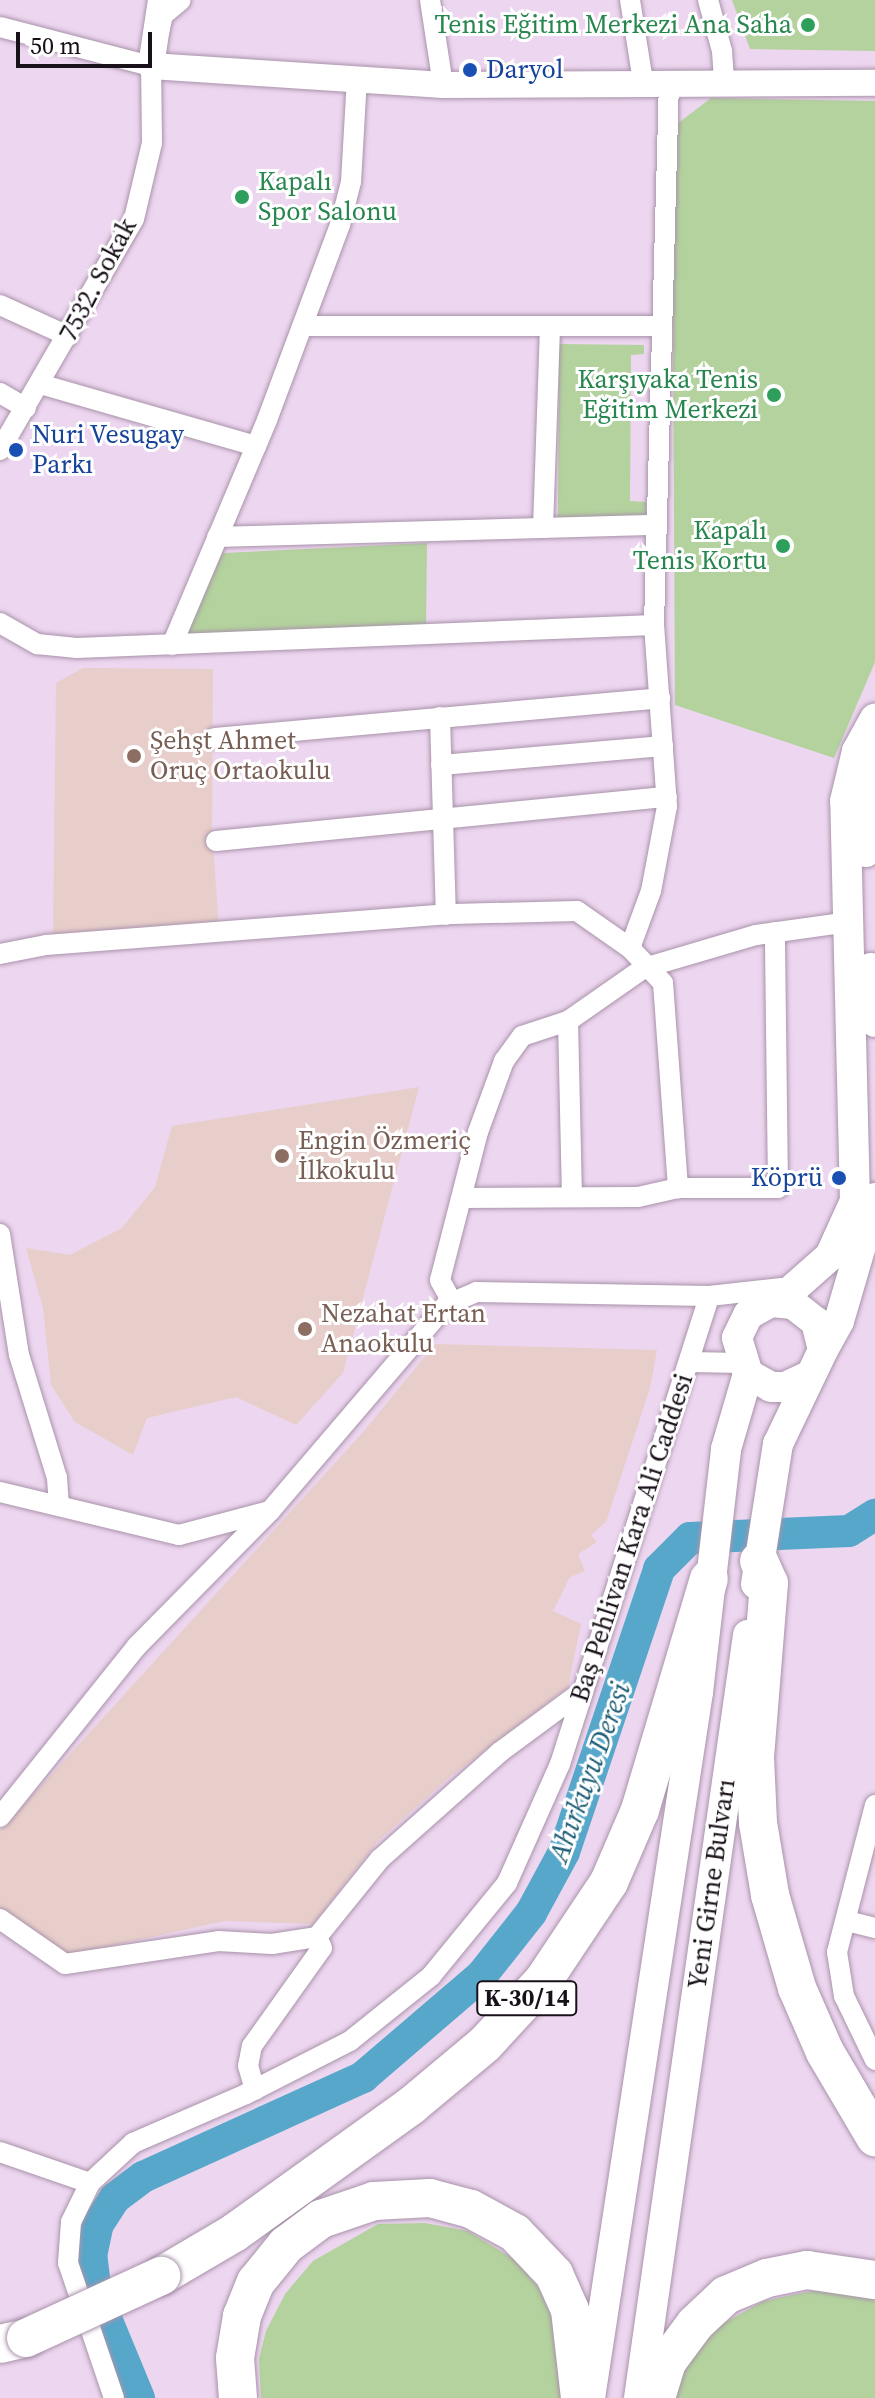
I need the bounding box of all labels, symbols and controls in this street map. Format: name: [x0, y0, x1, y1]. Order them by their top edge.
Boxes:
place label: Tenis Eğitim Merkezi Ana Saha: [434, 9, 792, 41]
scale bar: [20, 16, 156, 66]
marker: Tenis Eğitim Merkezi Ana Saha: [799, 16, 817, 34]
text: 50 m: [30, 29, 81, 62]
place label: Daryol: [486, 54, 563, 86]
marker: Daryol: [461, 61, 479, 79]
place label: Kapalı Spor Salonu: [258, 166, 397, 228]
marker: Kapalı Spor Salonu: [233, 188, 251, 206]
street label: 7532. Sokak: [53, 213, 143, 347]
place label: Karşıyaka Tenis Eğitim Merkezi: [577, 364, 758, 426]
marker: Karşıyaka Tenis Eğitim Merkezi: [765, 386, 783, 404]
place label: Nuri Vesugay Parkı: [32, 419, 185, 480]
marker: Nuri Vesugay Parkı: [7, 441, 25, 459]
place label: Kapalı Tenis Kortu: [633, 515, 767, 576]
marker: Kapalı Tenis Kortu: [774, 537, 792, 555]
place label: Şehşt Ahmet Oruç Ortaokulu: [150, 725, 331, 786]
marker: Şehşt Ahmet Oruç Ortaokulu: [125, 747, 143, 765]
place label: Engin Özmeriç İlkokulu: [298, 1125, 471, 1186]
marker: Engin Özmeriç İlkokulu: [273, 1147, 291, 1165]
place label: Köprü: [751, 1162, 823, 1194]
marker: Köprü: [830, 1169, 848, 1187]
place label: Nezahat Ertan Anaokulu: [321, 1298, 486, 1360]
marker: Nezahat Ertan Anaokulu: [296, 1320, 314, 1338]
street label: Baş Pehlivan Kara Ali Caddesi: [564, 1370, 700, 1706]
water label: Ahırkuyu Deresi: [541, 1678, 637, 1866]
street label: Yeni Girne Bulvarı: [682, 1777, 742, 1991]
road number: K-30/14: [475, 1978, 579, 2018]

